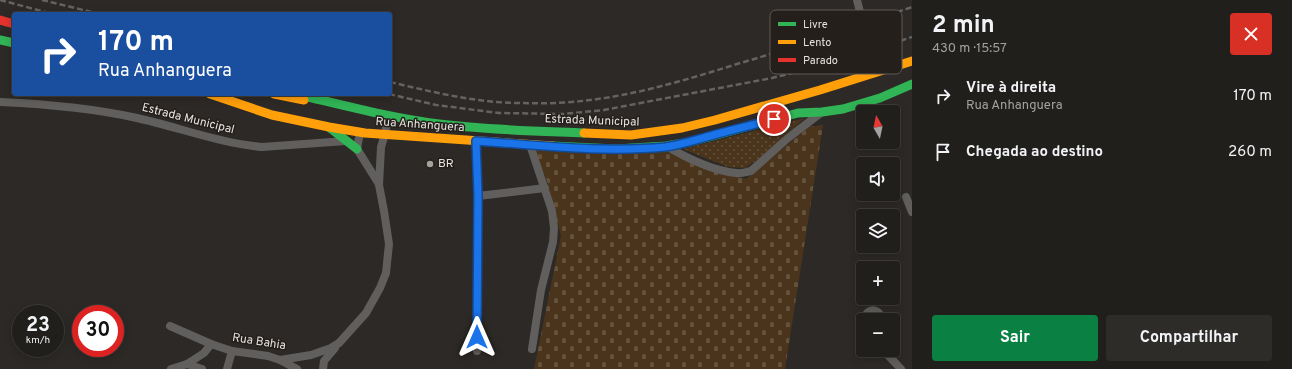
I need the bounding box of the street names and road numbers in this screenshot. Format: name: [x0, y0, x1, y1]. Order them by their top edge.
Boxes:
street label: Estrada Municipal: [140, 100, 236, 138]
street label: Estrada Municipal: [544, 111, 640, 131]
street label: Rua Anhanguera: [375, 114, 465, 136]
street label: Rua Bahia: [231, 330, 287, 354]

